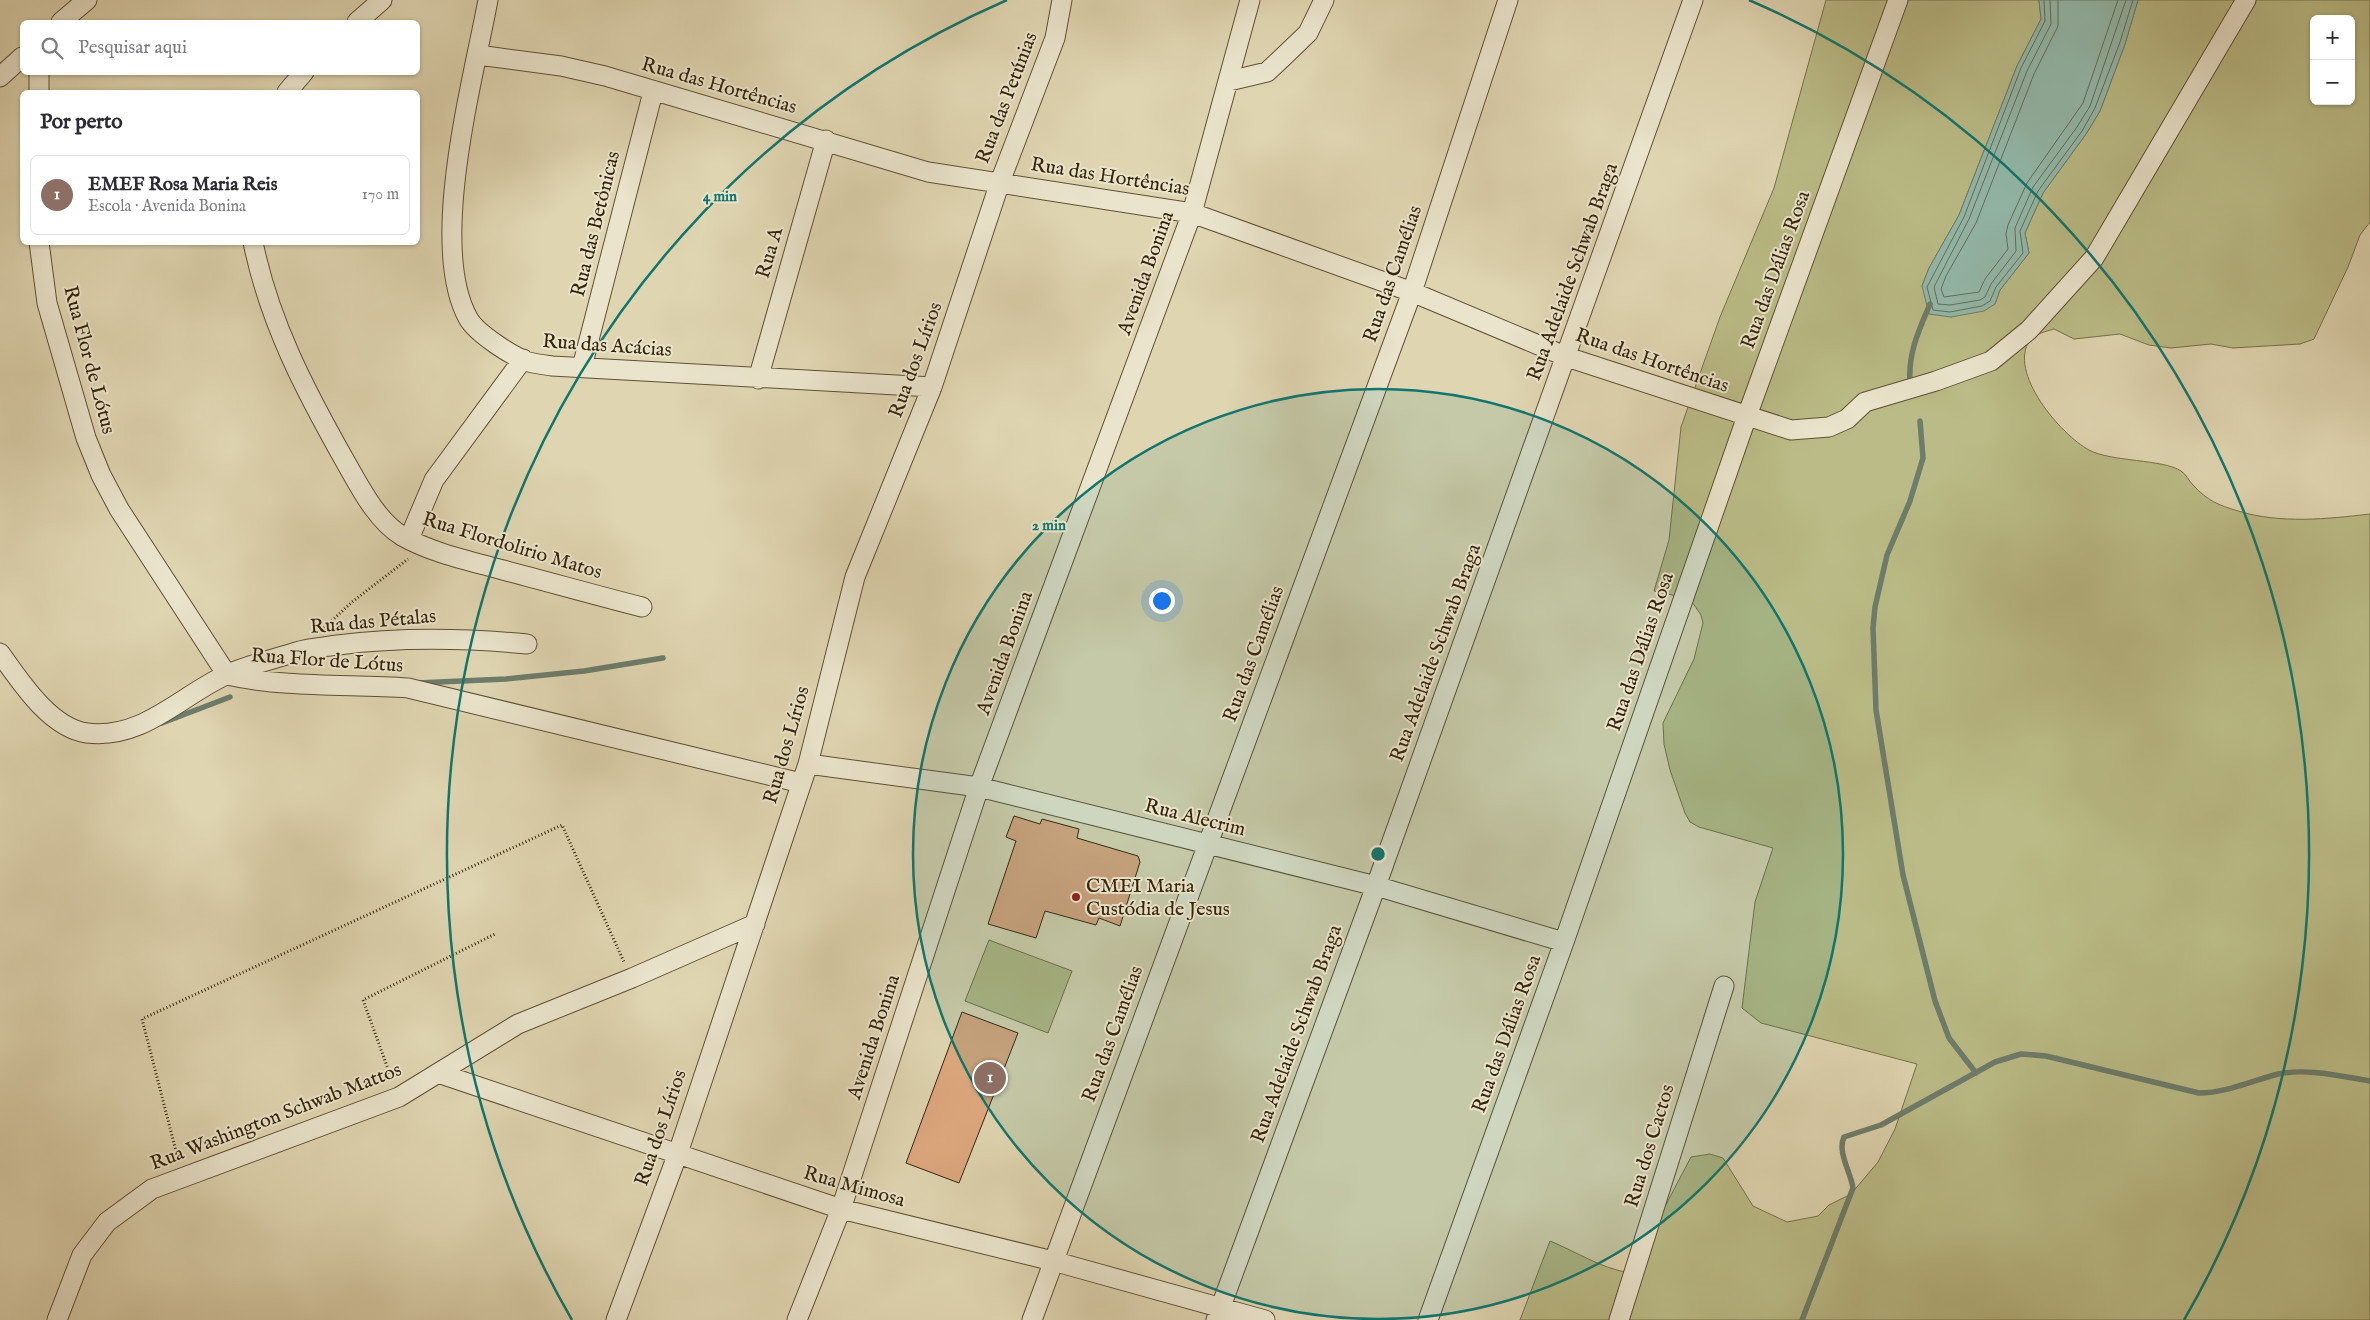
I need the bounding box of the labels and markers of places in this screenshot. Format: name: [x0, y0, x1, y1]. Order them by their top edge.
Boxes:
centre of rings: [1369, 845, 1387, 863]
place label: CMEI Maria Custódia de Jesus: [1086, 874, 1230, 922]
marker: CMEI Maria Custódia de Jesus: [1070, 891, 1082, 903]
pin: 1: [974, 1059, 1006, 1097]

